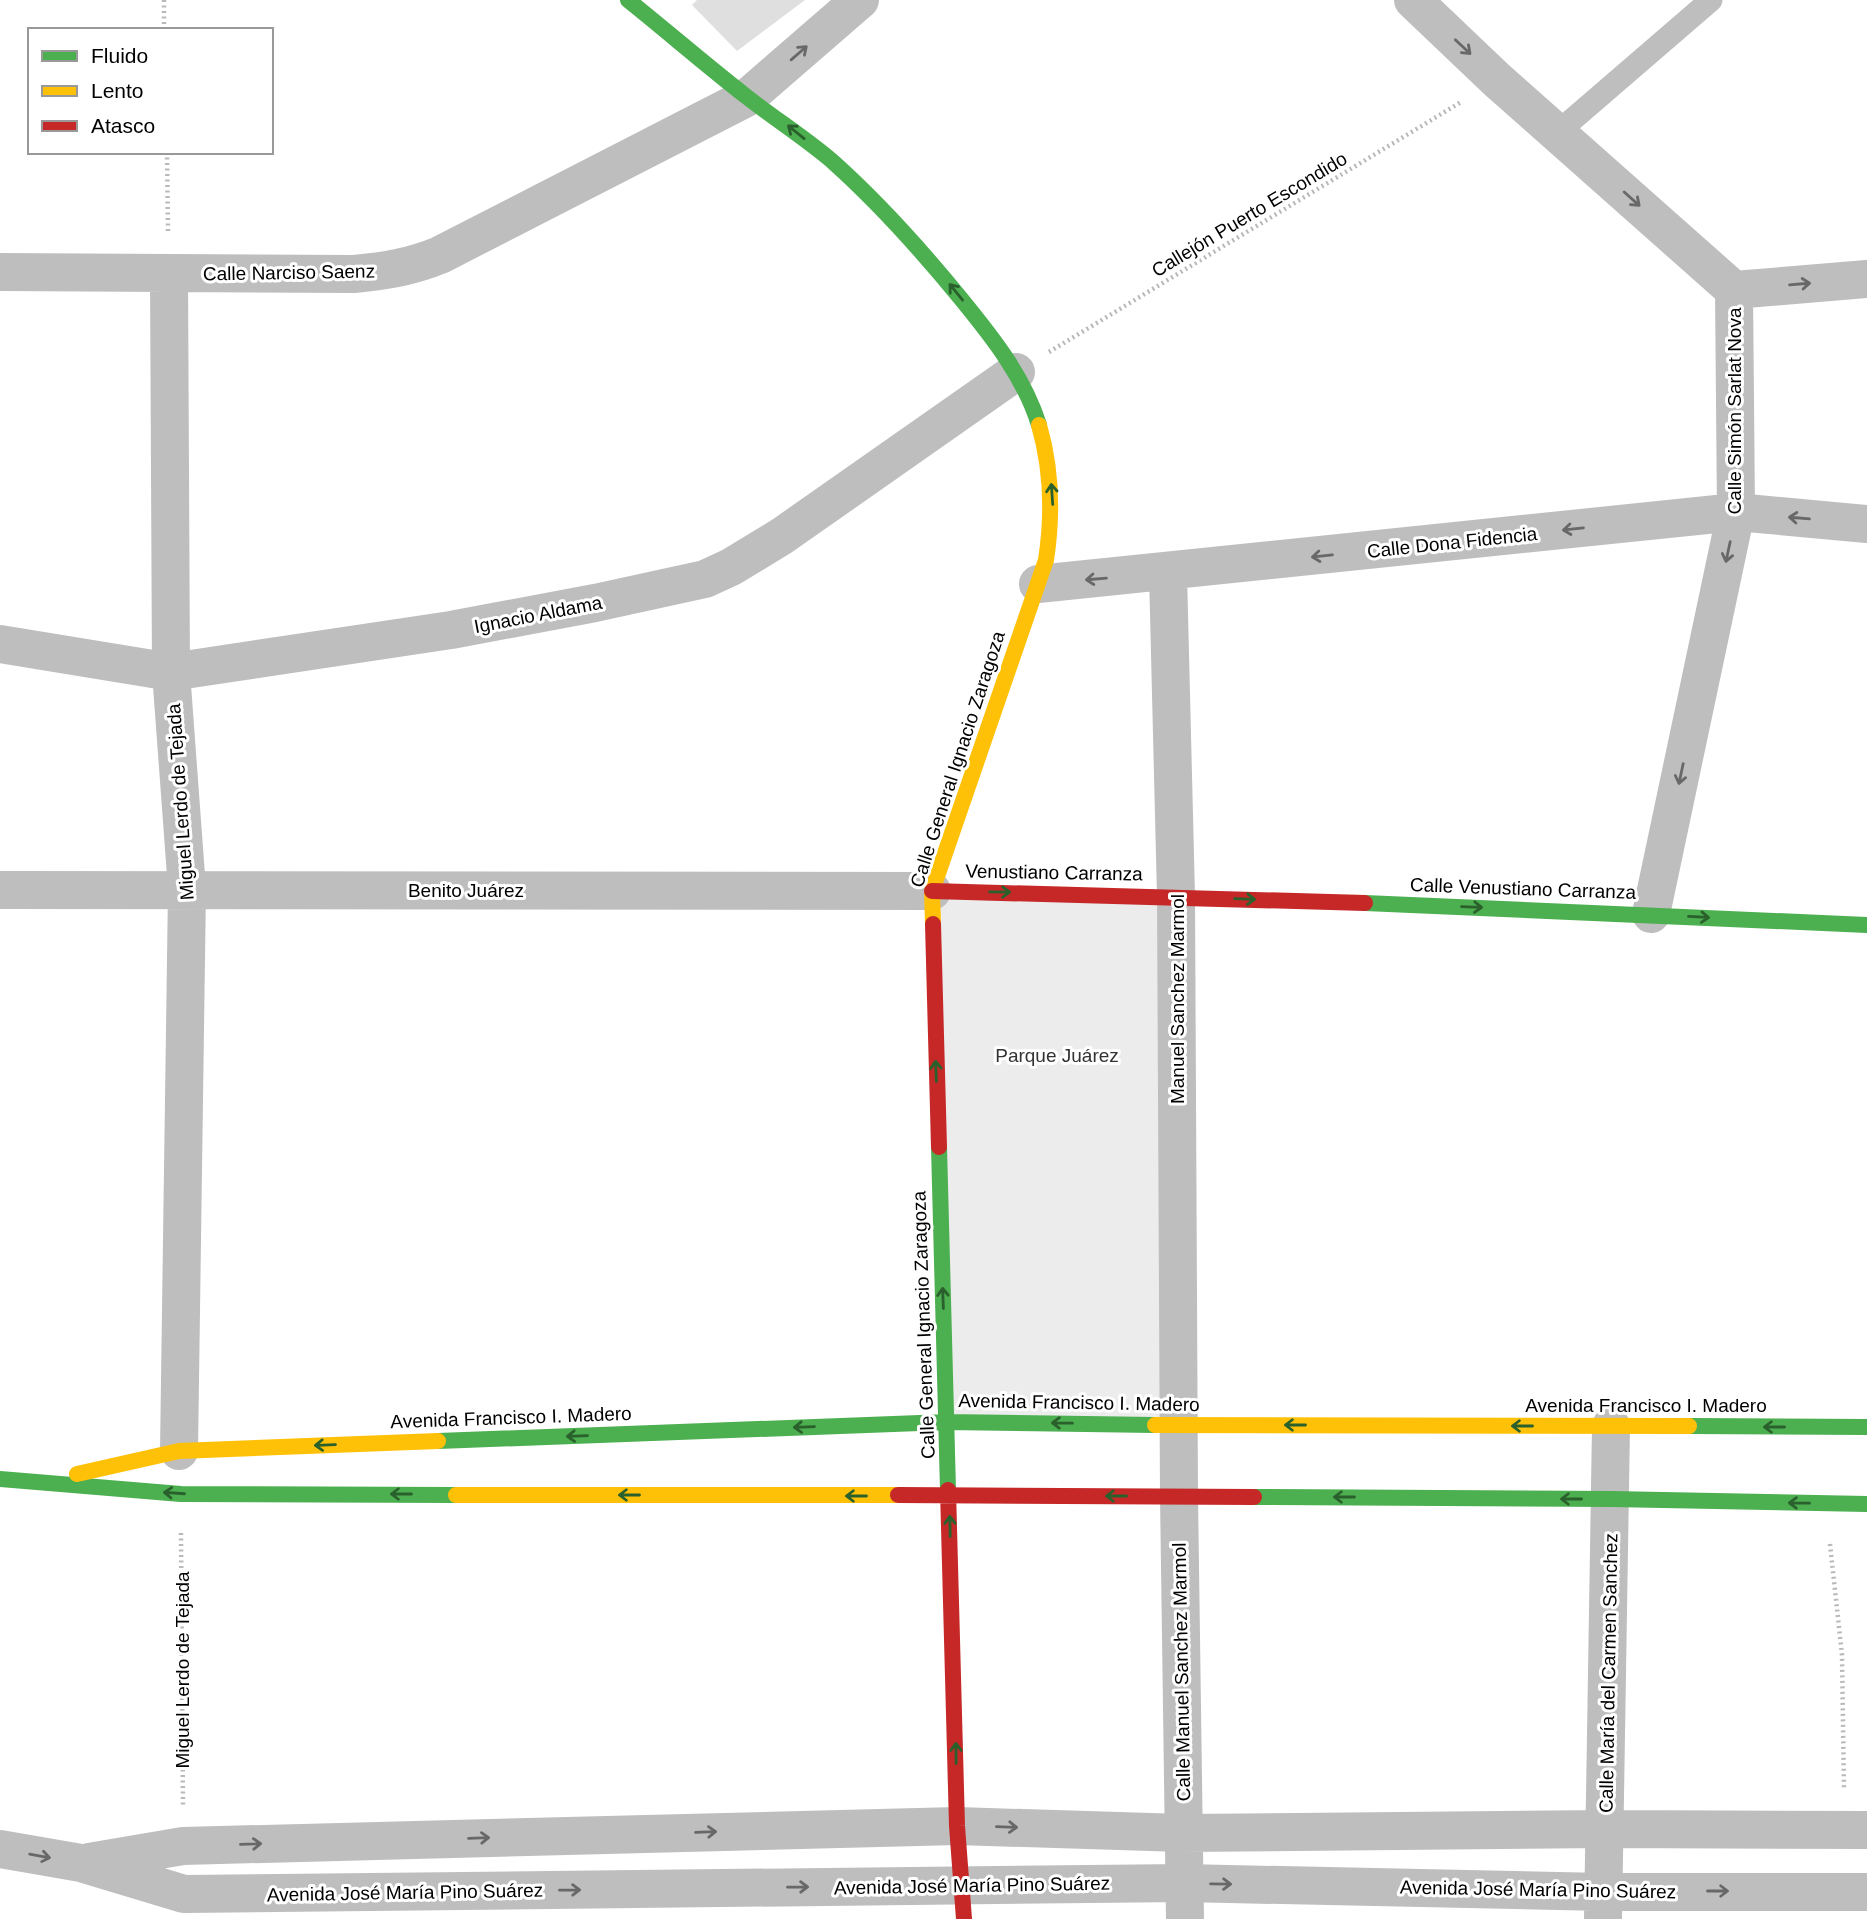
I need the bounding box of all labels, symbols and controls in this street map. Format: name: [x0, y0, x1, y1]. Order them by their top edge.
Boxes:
legend: [28, 28, 273, 154]
one-way arrow: [1454, 39, 1472, 55]
text: Fluido: [91, 44, 148, 67]
one-way arrow: [790, 45, 808, 61]
text: Lento: [91, 79, 144, 102]
text: Atasco: [91, 114, 155, 137]
one-way arrow: [787, 124, 805, 140]
street label: Callejón Puerto Escondido: [1148, 148, 1351, 281]
one-way arrow: [1623, 191, 1641, 207]
street label: Calle Narciso Saenz: [203, 260, 375, 285]
one-way arrow: [1789, 277, 1811, 290]
one-way arrow: [948, 284, 964, 302]
street label: Calle Simón Sarlat Nova: [1724, 307, 1745, 514]
one-way arrow: [1045, 483, 1058, 505]
one-way arrow: [1788, 511, 1811, 524]
street label: Calle Dona Fidencia: [1366, 523, 1539, 562]
one-way arrow: [1562, 523, 1585, 536]
one-way arrow: [1720, 540, 1734, 563]
one-way arrow: [1311, 550, 1334, 563]
one-way arrow: [1085, 573, 1108, 586]
street label: Ignacio Aldama: [472, 592, 604, 637]
street label: Calle General Ignacio Zaragoza: [906, 628, 1009, 890]
street label: Miguel Lerdo de Tejada: [163, 702, 198, 901]
one-way arrow: [1673, 762, 1687, 785]
street label: Venustiano Carranza: [965, 860, 1143, 885]
street label: Calle Venustiano Carranza: [1410, 874, 1637, 903]
street label: Benito Juárez: [408, 880, 524, 901]
one-way arrow: [988, 886, 1011, 899]
one-way arrow: [1233, 892, 1256, 905]
street label: Manuel Sanchez Marmol: [1167, 894, 1188, 1104]
one-way arrow: [1460, 901, 1483, 914]
one-way arrow: [1687, 910, 1710, 923]
park label: Parque Juárez: [995, 1045, 1119, 1066]
one-way arrow: [930, 1060, 943, 1083]
street label: Calle General Ignacio Zaragoza: [908, 1190, 939, 1459]
one-way arrow: [936, 1287, 949, 1310]
street label: Avenida Francisco I. Madero: [958, 1390, 1200, 1415]
street label: Avenida Francisco I. Madero: [1525, 1395, 1767, 1416]
street label: Avenida Francisco I. Madero: [390, 1403, 632, 1432]
one-way arrow: [1051, 1416, 1074, 1430]
one-way arrow: [1284, 1418, 1307, 1432]
one-way arrow: [1511, 1419, 1534, 1433]
one-way arrow: [1763, 1420, 1786, 1434]
one-way arrow: [793, 1421, 816, 1434]
one-way arrow: [566, 1429, 589, 1442]
one-way arrow: [314, 1439, 337, 1452]
one-way arrow: [163, 1486, 186, 1499]
one-way arrow: [390, 1487, 413, 1501]
one-way arrow: [618, 1488, 641, 1502]
one-way arrow: [845, 1489, 868, 1503]
one-way arrow: [1105, 1489, 1128, 1503]
one-way arrow: [1333, 1491, 1356, 1504]
one-way arrow: [1560, 1492, 1583, 1506]
one-way arrow: [1788, 1497, 1811, 1510]
one-way arrow: [943, 1514, 957, 1537]
street label: Calle María del Carmen Sanchez: [1596, 1533, 1621, 1813]
street label: Calle Manuel Sanchez Marmol: [1169, 1542, 1194, 1802]
street label: Miguel Lerdo de Tejada: [172, 1571, 193, 1769]
one-way arrow: [949, 1742, 962, 1765]
one-way arrow: [995, 1821, 1018, 1834]
one-way arrow: [695, 1826, 718, 1839]
one-way arrow: [467, 1832, 490, 1845]
one-way arrow: [240, 1838, 263, 1851]
one-way arrow: [28, 1850, 51, 1863]
street label: Avenida José María Pino Suárez: [834, 1873, 1110, 1898]
one-way arrow: [1209, 1877, 1232, 1890]
street label: Avenida José María Pino Suárez: [1400, 1877, 1676, 1902]
street label: Avenida José María Pino Suárez: [267, 1880, 543, 1905]
one-way arrow: [786, 1880, 809, 1894]
one-way arrow: [559, 1883, 582, 1897]
one-way arrow: [1706, 1884, 1729, 1898]

